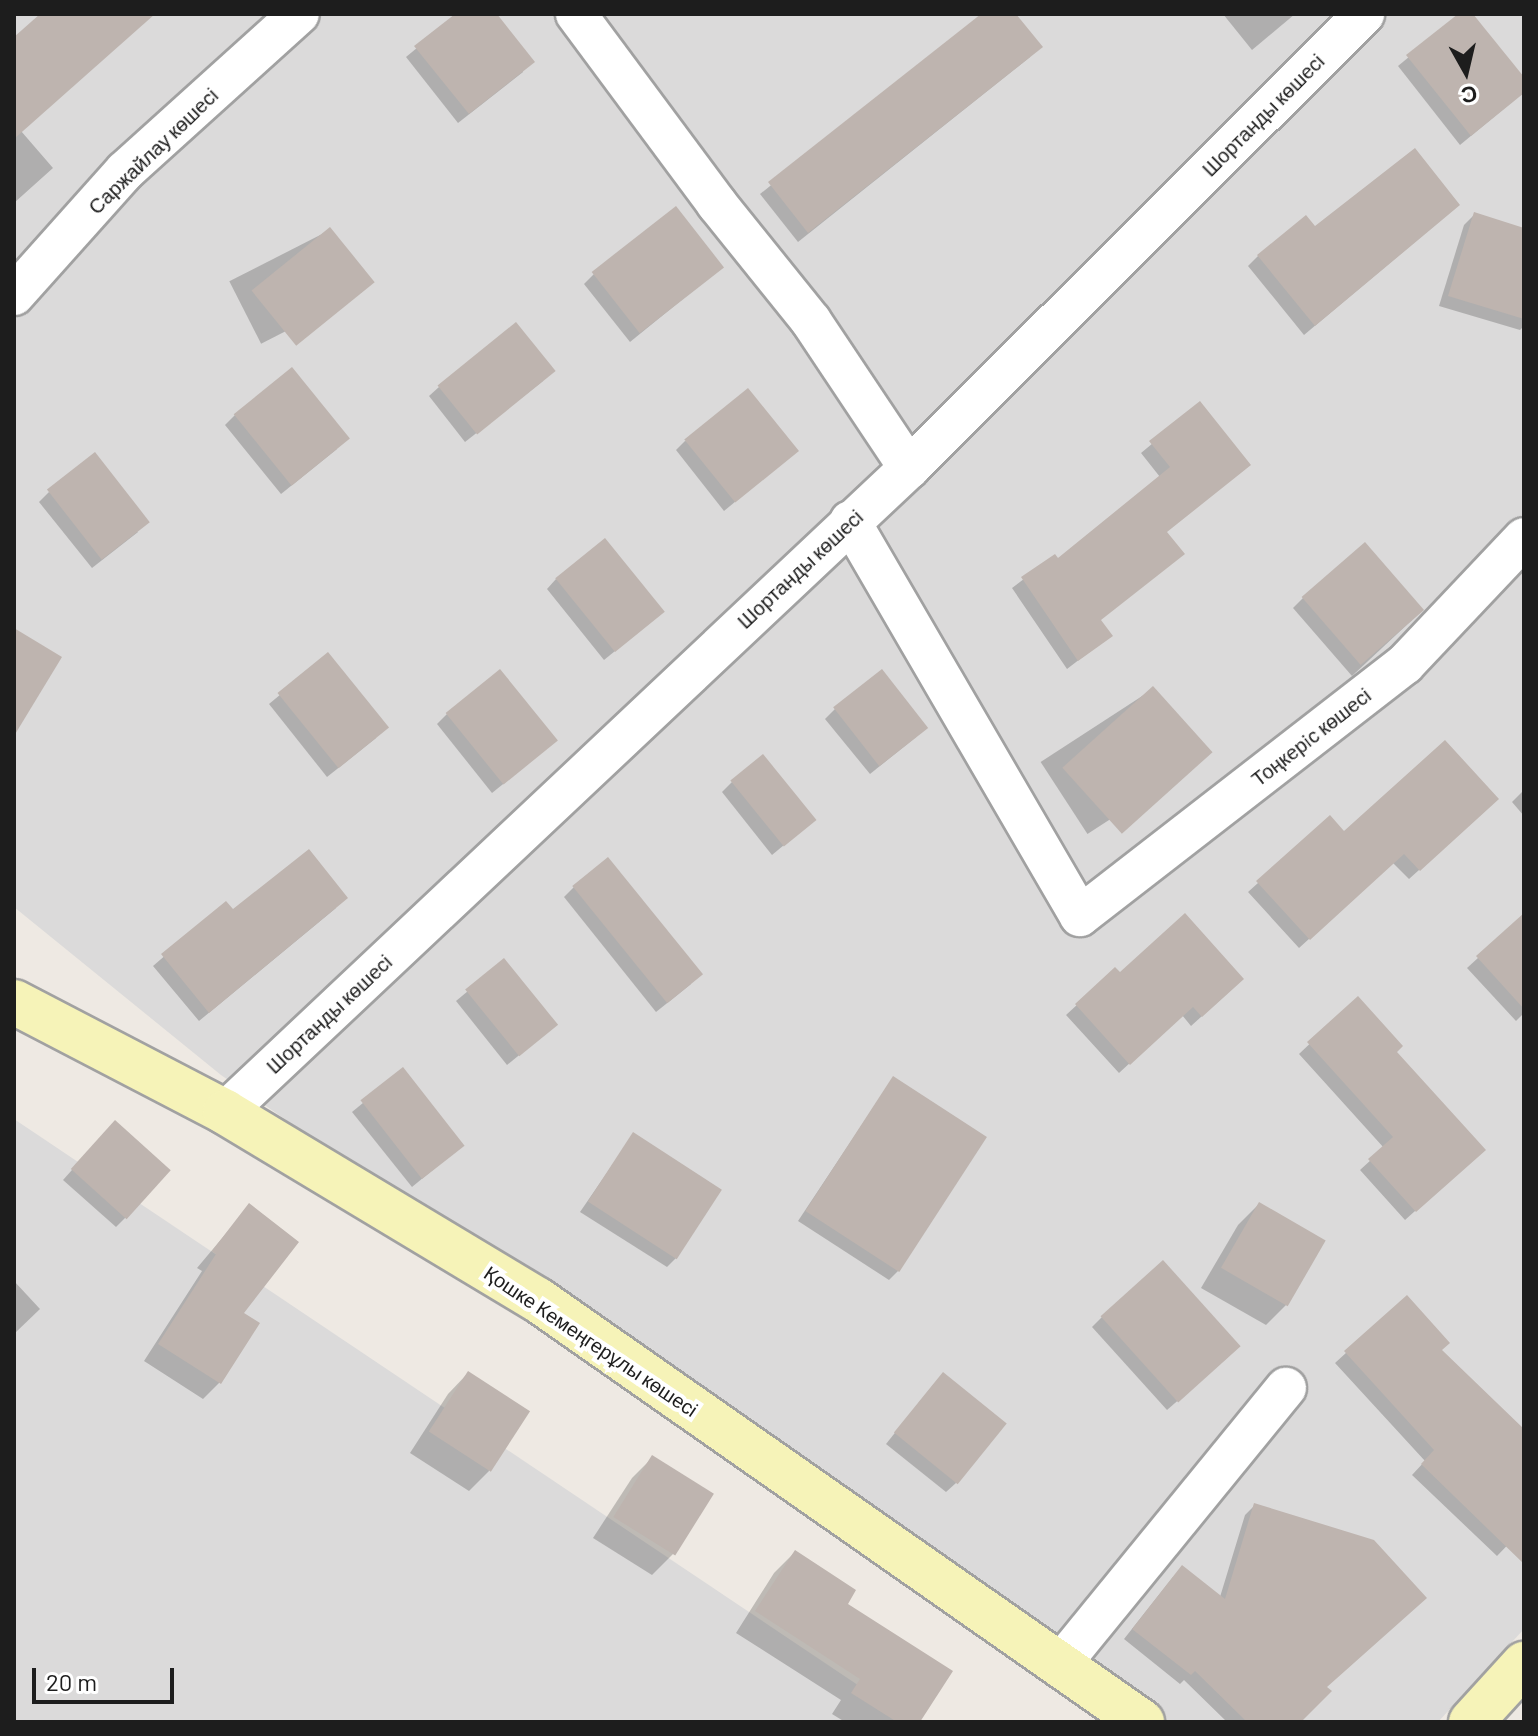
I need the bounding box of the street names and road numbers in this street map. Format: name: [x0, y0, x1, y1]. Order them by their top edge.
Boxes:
street label: Шортанды көшесі: [1197, 49, 1329, 181]
street label: Саржайлау көшесі: [83, 83, 223, 219]
street label: Шортанды көшесі: [732, 505, 868, 633]
street label: Тоңкерiс көшесі: [1247, 683, 1375, 791]
street label: Шортанды көшесі: [261, 950, 397, 1078]
street label: Қошке Кемеңгерұлы көшесі: [480, 1261, 702, 1421]

